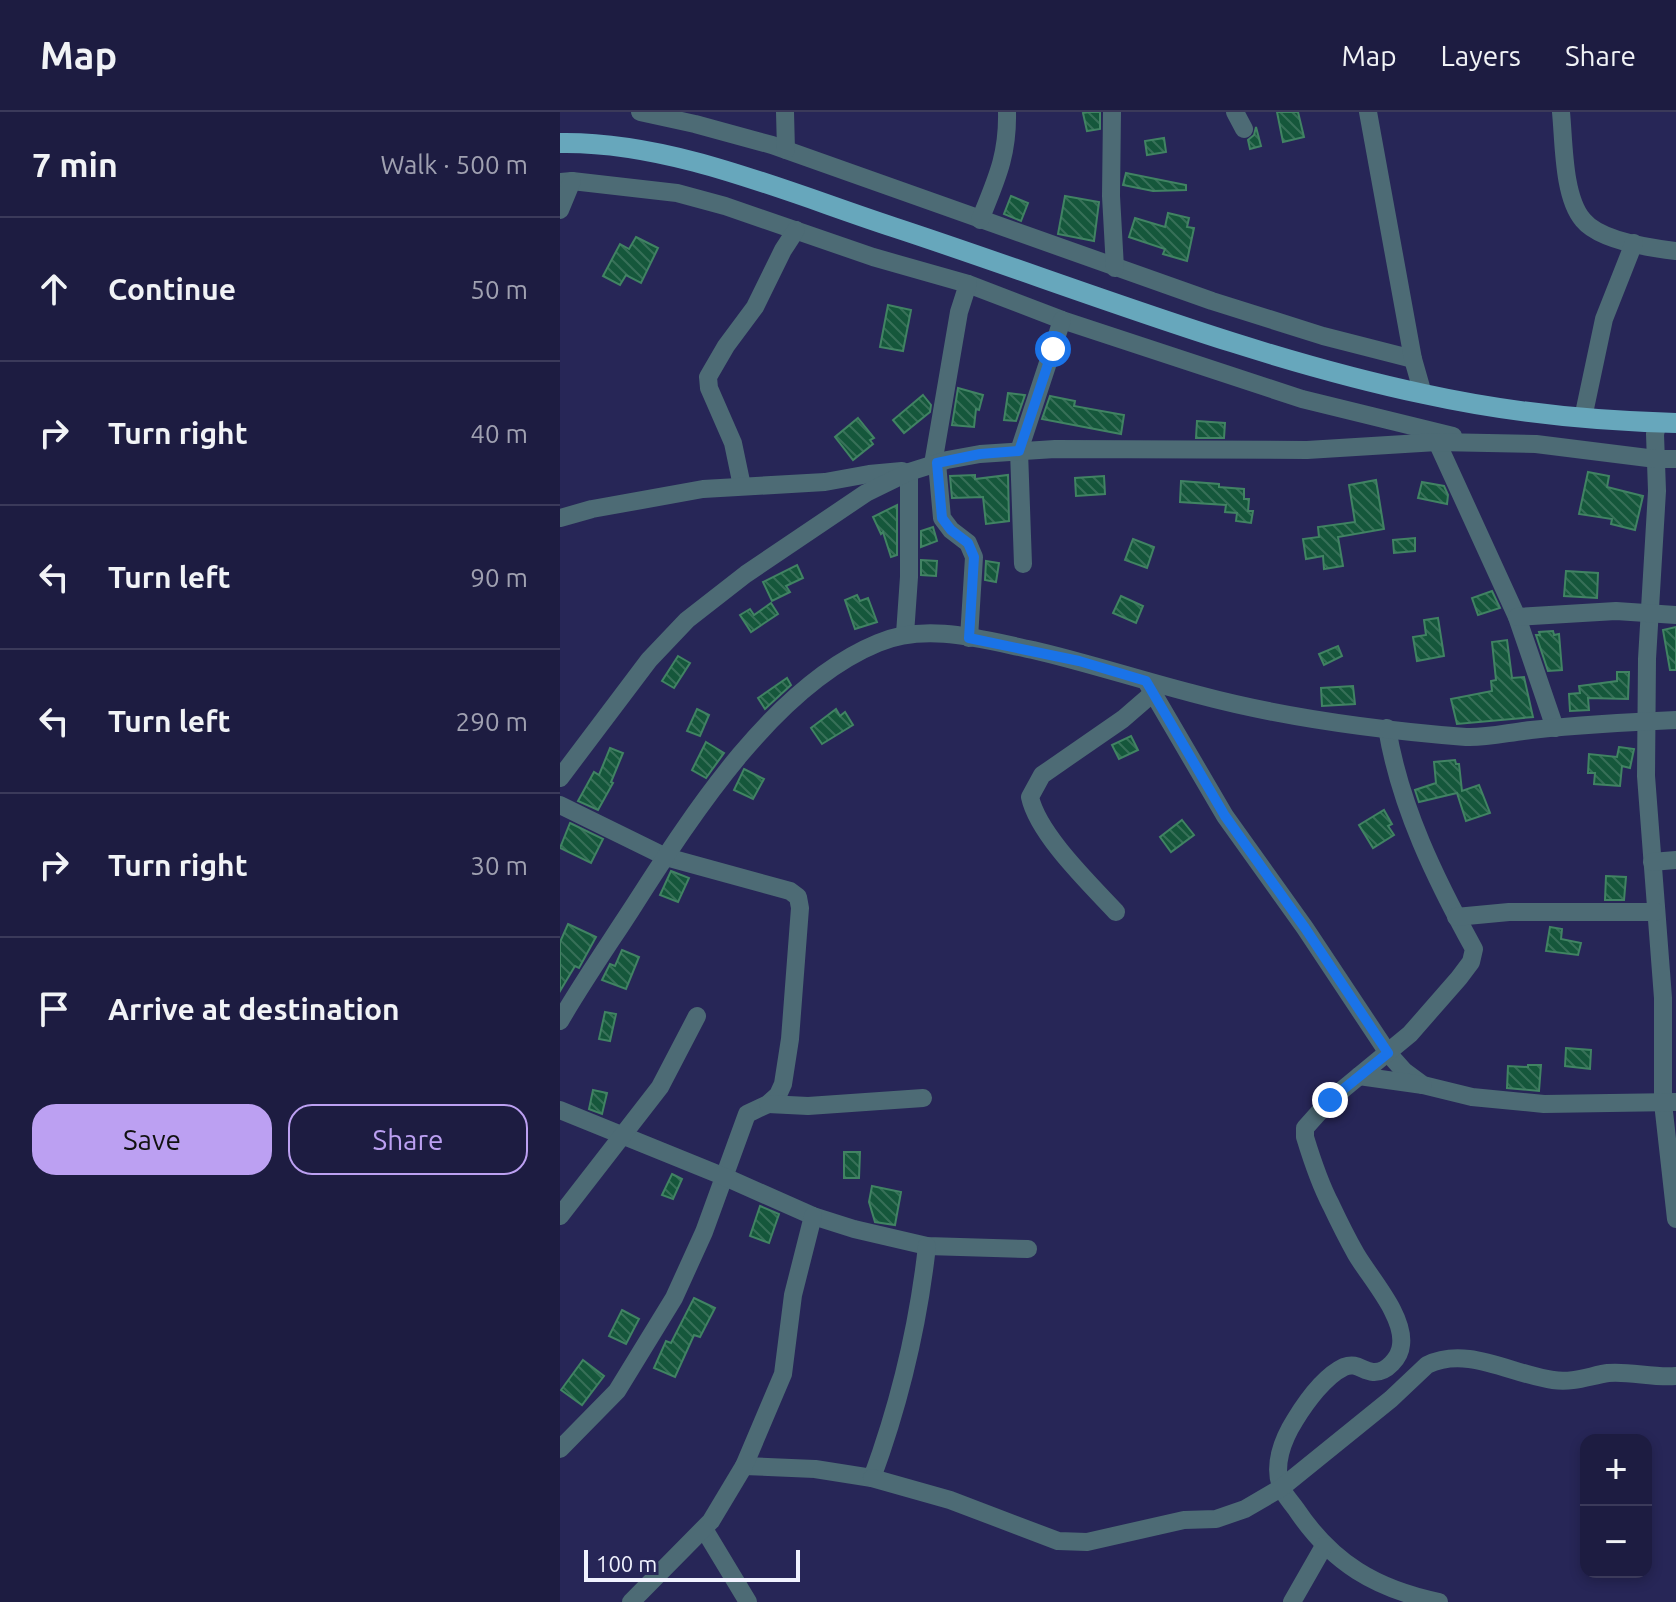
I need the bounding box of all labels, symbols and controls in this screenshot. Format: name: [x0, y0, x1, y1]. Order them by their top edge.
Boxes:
text: Map: [40, 34, 117, 76]
text: Map: [1341, 40, 1397, 71]
text: Layers: [1441, 40, 1521, 71]
text: Share: [1565, 40, 1636, 71]
text: 7 min: [32, 145, 118, 183]
text: Walk · 500 m: [380, 150, 528, 179]
icon: ahead: [32, 267, 76, 311]
text: Continue: [108, 272, 236, 306]
text: 50 m: [470, 275, 528, 304]
route start: [1035, 331, 1071, 367]
icon: right: [32, 411, 76, 455]
text: Turn right: [108, 416, 248, 450]
text: 40 m: [470, 419, 528, 448]
icon: left: [32, 555, 76, 599]
text: Turn left: [108, 560, 230, 594]
text: 90 m: [470, 563, 528, 592]
icon: left: [32, 699, 76, 743]
text: Turn left: [108, 704, 230, 738]
text: 290 m: [456, 707, 528, 736]
icon: right: [32, 843, 76, 887]
text: Turn right: [108, 848, 248, 882]
text: 30 m: [470, 851, 528, 880]
icon: arrive: [32, 987, 76, 1031]
text: Arrive at destination: [108, 992, 400, 1026]
route end: [1312, 1082, 1348, 1118]
button: Save: [32, 1104, 272, 1175]
button: Share: [288, 1104, 528, 1175]
map controls: [1580, 1434, 1652, 1578]
button: +: [1580, 1434, 1652, 1506]
button: −: [1580, 1506, 1652, 1578]
scale bar: [584, 1546, 800, 1582]
text: 100 m: [596, 1551, 657, 1576]

